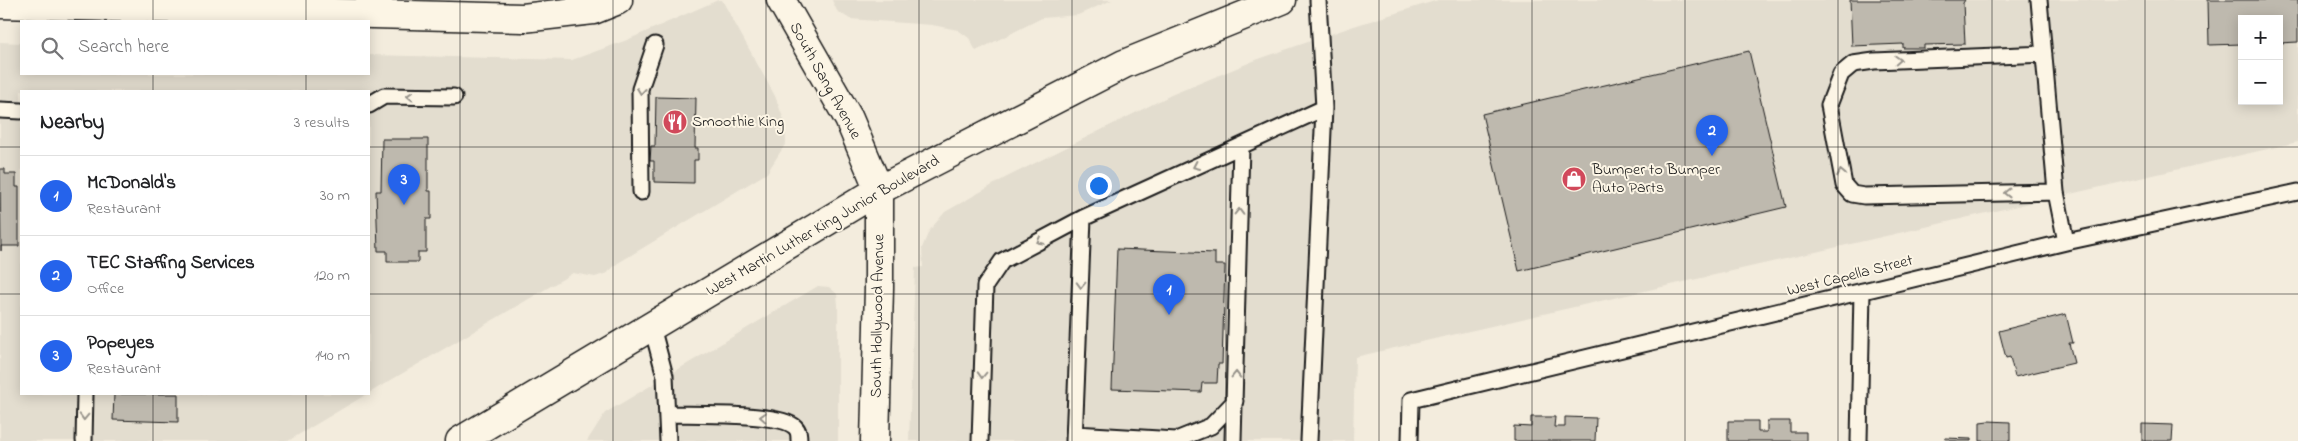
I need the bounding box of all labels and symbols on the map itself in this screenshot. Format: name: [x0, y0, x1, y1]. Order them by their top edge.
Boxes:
street label: South Sang Avenue: [783, 18, 868, 145]
one-way arrow: [1894, 55, 1902, 66]
one-way arrow: [636, 88, 647, 96]
one-way arrow: [406, 90, 414, 101]
restaurant icon: Smoothie King: [662, 109, 688, 135]
place label: Smoothie King: [692, 110, 784, 134]
pin: 2: [1696, 115, 1728, 156]
street label: West Martin Luther King Junior Boulevard: [702, 149, 944, 303]
place label: Bumper to Bumper Auto Parts: [1591, 158, 1720, 200]
one-way arrow: [1192, 160, 1201, 171]
pin: 3: [388, 164, 420, 205]
shop icon: Bumper to Bumper Auto Parts: [1561, 166, 1587, 192]
one-way arrow: [1837, 168, 1847, 177]
your location: [1086, 173, 1112, 199]
one-way arrow: [2003, 188, 2010, 198]
one-way arrow: [1234, 208, 1244, 216]
street label: South Hollywood Avenue: [865, 233, 891, 398]
one-way arrow: [1036, 235, 1045, 245]
street label: West Capella Street: [1785, 249, 1916, 303]
pin: 1: [1153, 274, 1185, 315]
one-way arrow: [1075, 281, 1086, 289]
one-way arrow: [1231, 371, 1241, 378]
one-way arrow: [977, 372, 987, 379]
one-way arrow: [759, 412, 767, 423]
one-way arrow: [79, 414, 90, 422]

